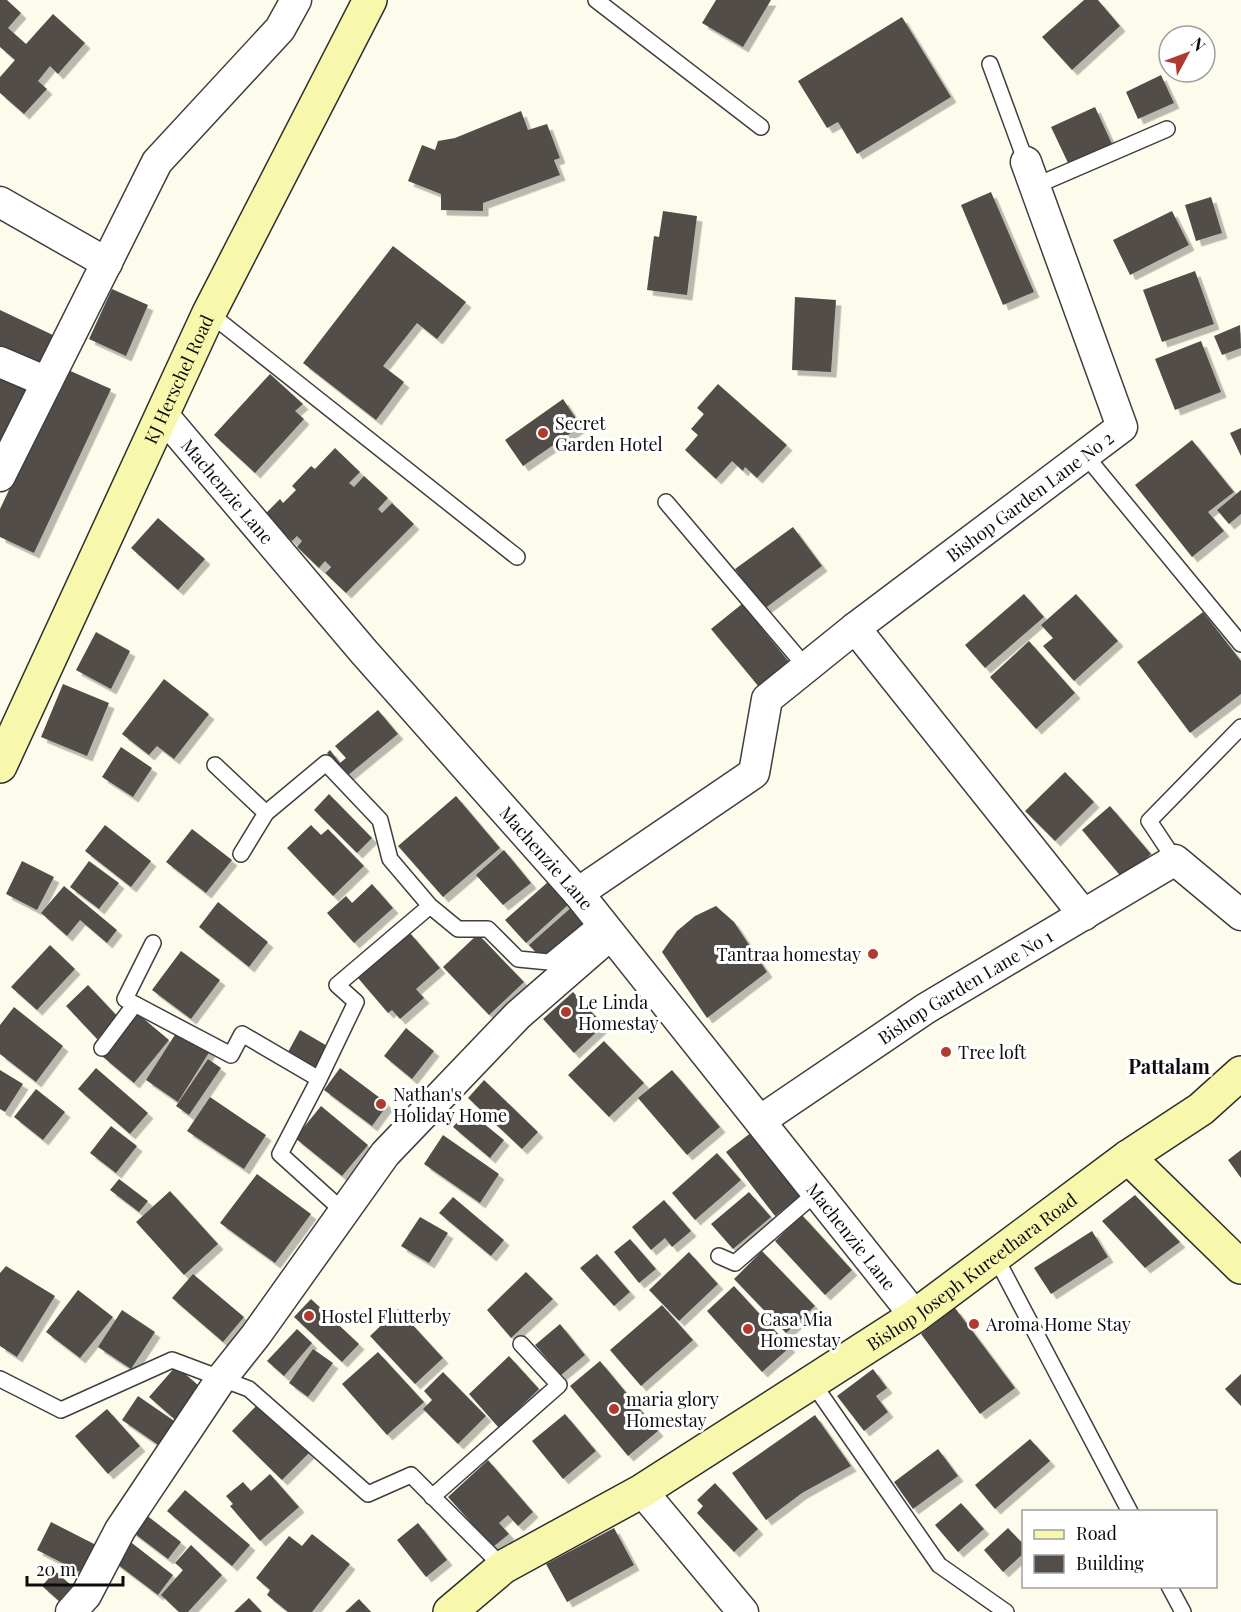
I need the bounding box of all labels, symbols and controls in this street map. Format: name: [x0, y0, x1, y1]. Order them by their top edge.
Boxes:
north arrow: [1157, 24, 1217, 84]
text: N: [1187, 33, 1211, 55]
street label: KJ Herschel Road: [138, 310, 219, 448]
place label: Secret Garden Hotel: [555, 411, 663, 456]
marker: Secret Garden Hotel: [536, 426, 550, 440]
street label: Bishop Garden Lane No 2: [941, 426, 1118, 567]
street label: Machenzie Lane: [176, 434, 279, 549]
street label: Machenzie Lane: [494, 801, 599, 915]
street label: Bishop Garden Lane No 1: [873, 923, 1057, 1050]
place label: Tantraa homestay: [716, 942, 861, 966]
marker: Tantraa homestay: [866, 947, 880, 961]
place label: Le Linda Homestay: [578, 990, 659, 1035]
marker: Le Linda Homestay: [559, 1005, 573, 1019]
place label: Tree loft: [958, 1040, 1027, 1064]
marker: Tree loft: [939, 1045, 953, 1059]
district label: Pattalam: [1128, 1052, 1210, 1079]
place label: Nathan's Holiday Home: [393, 1082, 507, 1127]
marker: Nathan's Holiday Home: [374, 1097, 388, 1111]
street label: Machenzie Lane: [801, 1178, 902, 1295]
street label: Bishop Joseph Kureethara Road: [862, 1187, 1082, 1356]
place label: Hostel Flutterby: [321, 1304, 451, 1328]
place label: Casa Mia Homestay: [760, 1307, 841, 1352]
marker: Hostel Flutterby: [302, 1309, 316, 1323]
place label: Aroma Home Stay: [985, 1312, 1131, 1336]
marker: Aroma Home Stay: [967, 1317, 981, 1331]
marker: Casa Mia Homestay: [741, 1322, 755, 1336]
place label: maria glory Homestay: [626, 1387, 719, 1432]
marker: maria glory Homestay: [607, 1402, 621, 1416]
legend: [1022, 1510, 1217, 1588]
text: Road: [1076, 1521, 1117, 1545]
scale bar: [27, 1549, 123, 1587]
text: Building: [1076, 1551, 1144, 1575]
text: 20 m: [36, 1557, 76, 1581]

